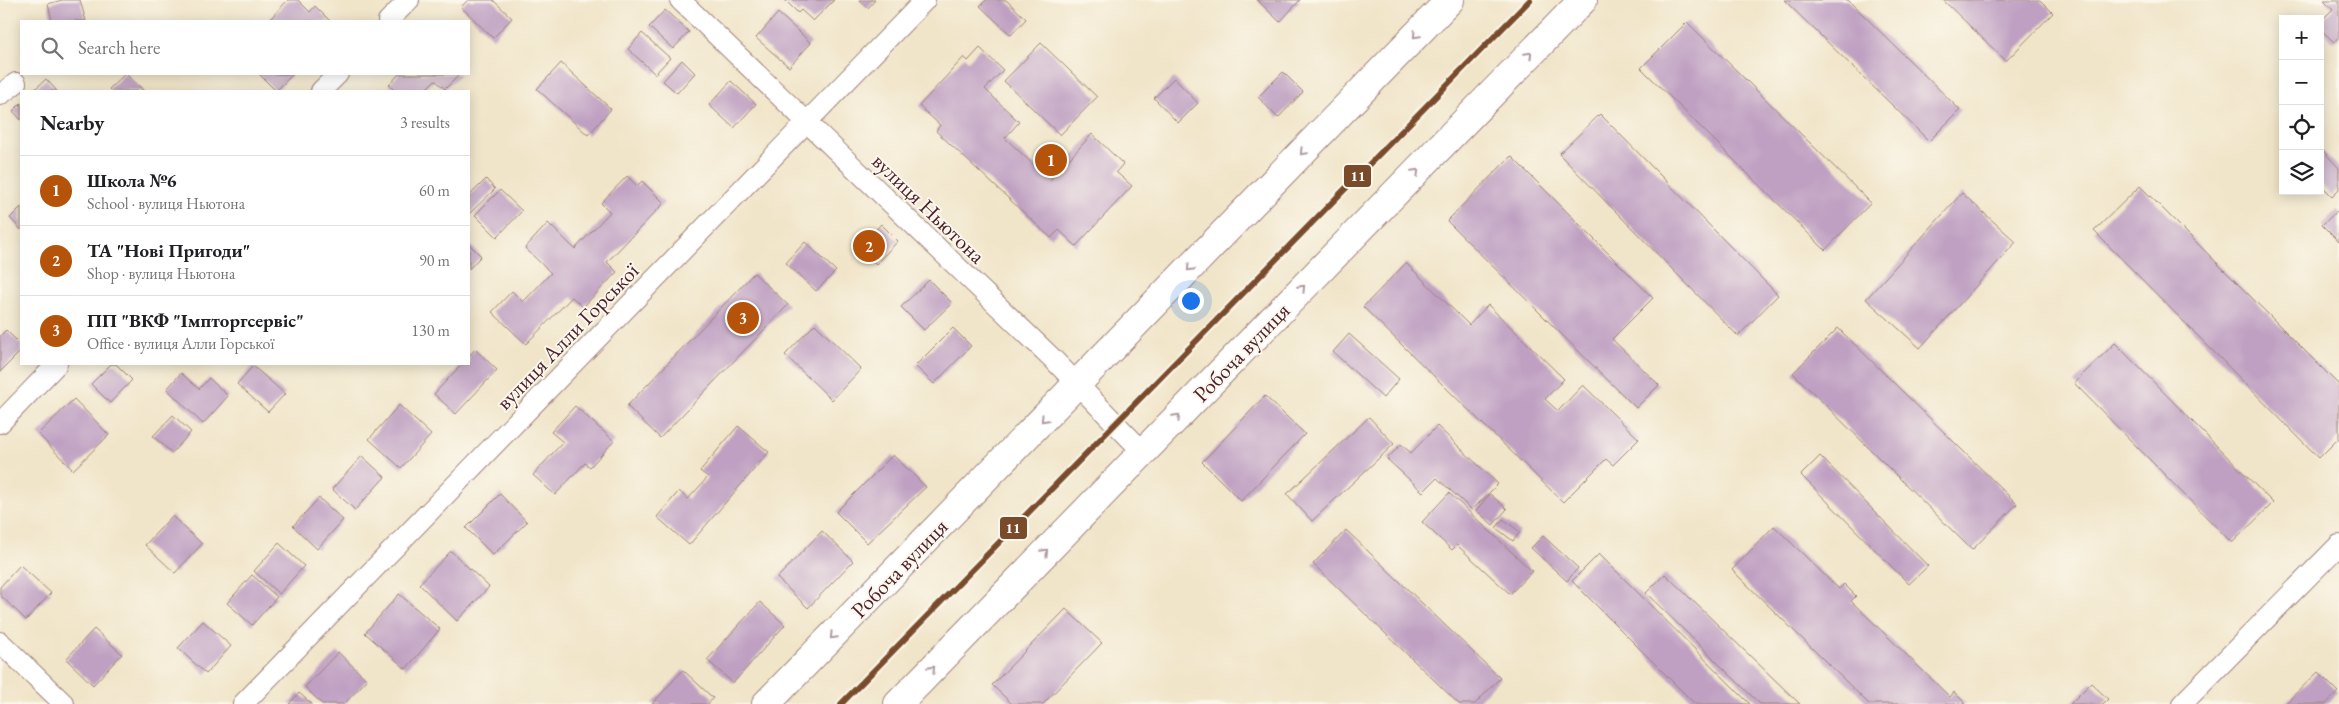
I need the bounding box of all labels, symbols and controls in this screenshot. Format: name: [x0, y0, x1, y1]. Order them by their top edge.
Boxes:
map controls: [2279, 15, 2324, 195]
button: +: [2279, 15, 2324, 60]
search box: [20, 20, 470, 75]
one-way arrow: [1413, 29, 1422, 38]
icon: search: [38, 34, 66, 62]
text: Search here: [78, 35, 160, 60]
one-way arrow: [1523, 52, 1532, 61]
button: −: [2279, 60, 2324, 105]
button: locate: [2279, 105, 2324, 150]
text: Nearby: [40, 109, 104, 136]
text: 3 results: [400, 112, 450, 133]
pin: 1: [1035, 141, 1067, 179]
one-way arrow: [1300, 146, 1309, 155]
street label: вулиця Ньютона: [866, 147, 992, 270]
button: layers: [2279, 150, 2324, 195]
line badge: 11: [1343, 164, 1372, 188]
text: 11: [1351, 167, 1365, 185]
text: Школа №6: [87, 168, 177, 193]
one-way arrow: [1410, 169, 1419, 178]
text: 1: [52, 180, 60, 201]
text: 60 m: [419, 180, 450, 201]
text: School · вулиця Ньютона: [87, 193, 245, 214]
pin: 2: [853, 227, 885, 265]
text: ТА "Нові Пригоди": [87, 238, 250, 263]
text: 2: [52, 250, 60, 271]
text: 90 m: [419, 250, 450, 271]
street label: вулиця Алли Горської: [490, 256, 645, 416]
text: Shop · вулиця Ньютона: [87, 263, 235, 284]
one-way arrow: [1187, 263, 1196, 272]
one-way arrow: [1296, 285, 1305, 294]
your location: [1178, 288, 1204, 314]
street label: Робоча вулиця: [1187, 296, 1296, 408]
pin: 3: [727, 299, 759, 337]
text: ПП "ВКФ "Імпторгсервіс": [87, 308, 304, 333]
text: 3: [52, 320, 60, 341]
text: 130 m: [411, 320, 450, 341]
text: Office · вулиця Алли Горської: [87, 333, 274, 354]
one-way arrow: [1041, 414, 1050, 423]
one-way arrow: [1171, 414, 1180, 423]
street label: Робоча вулиця: [845, 512, 954, 624]
line badge: 11: [999, 516, 1028, 540]
text: 11: [1006, 519, 1020, 537]
one-way arrow: [1039, 549, 1048, 558]
one-way arrow: [830, 630, 839, 639]
one-way arrow: [926, 666, 935, 675]

